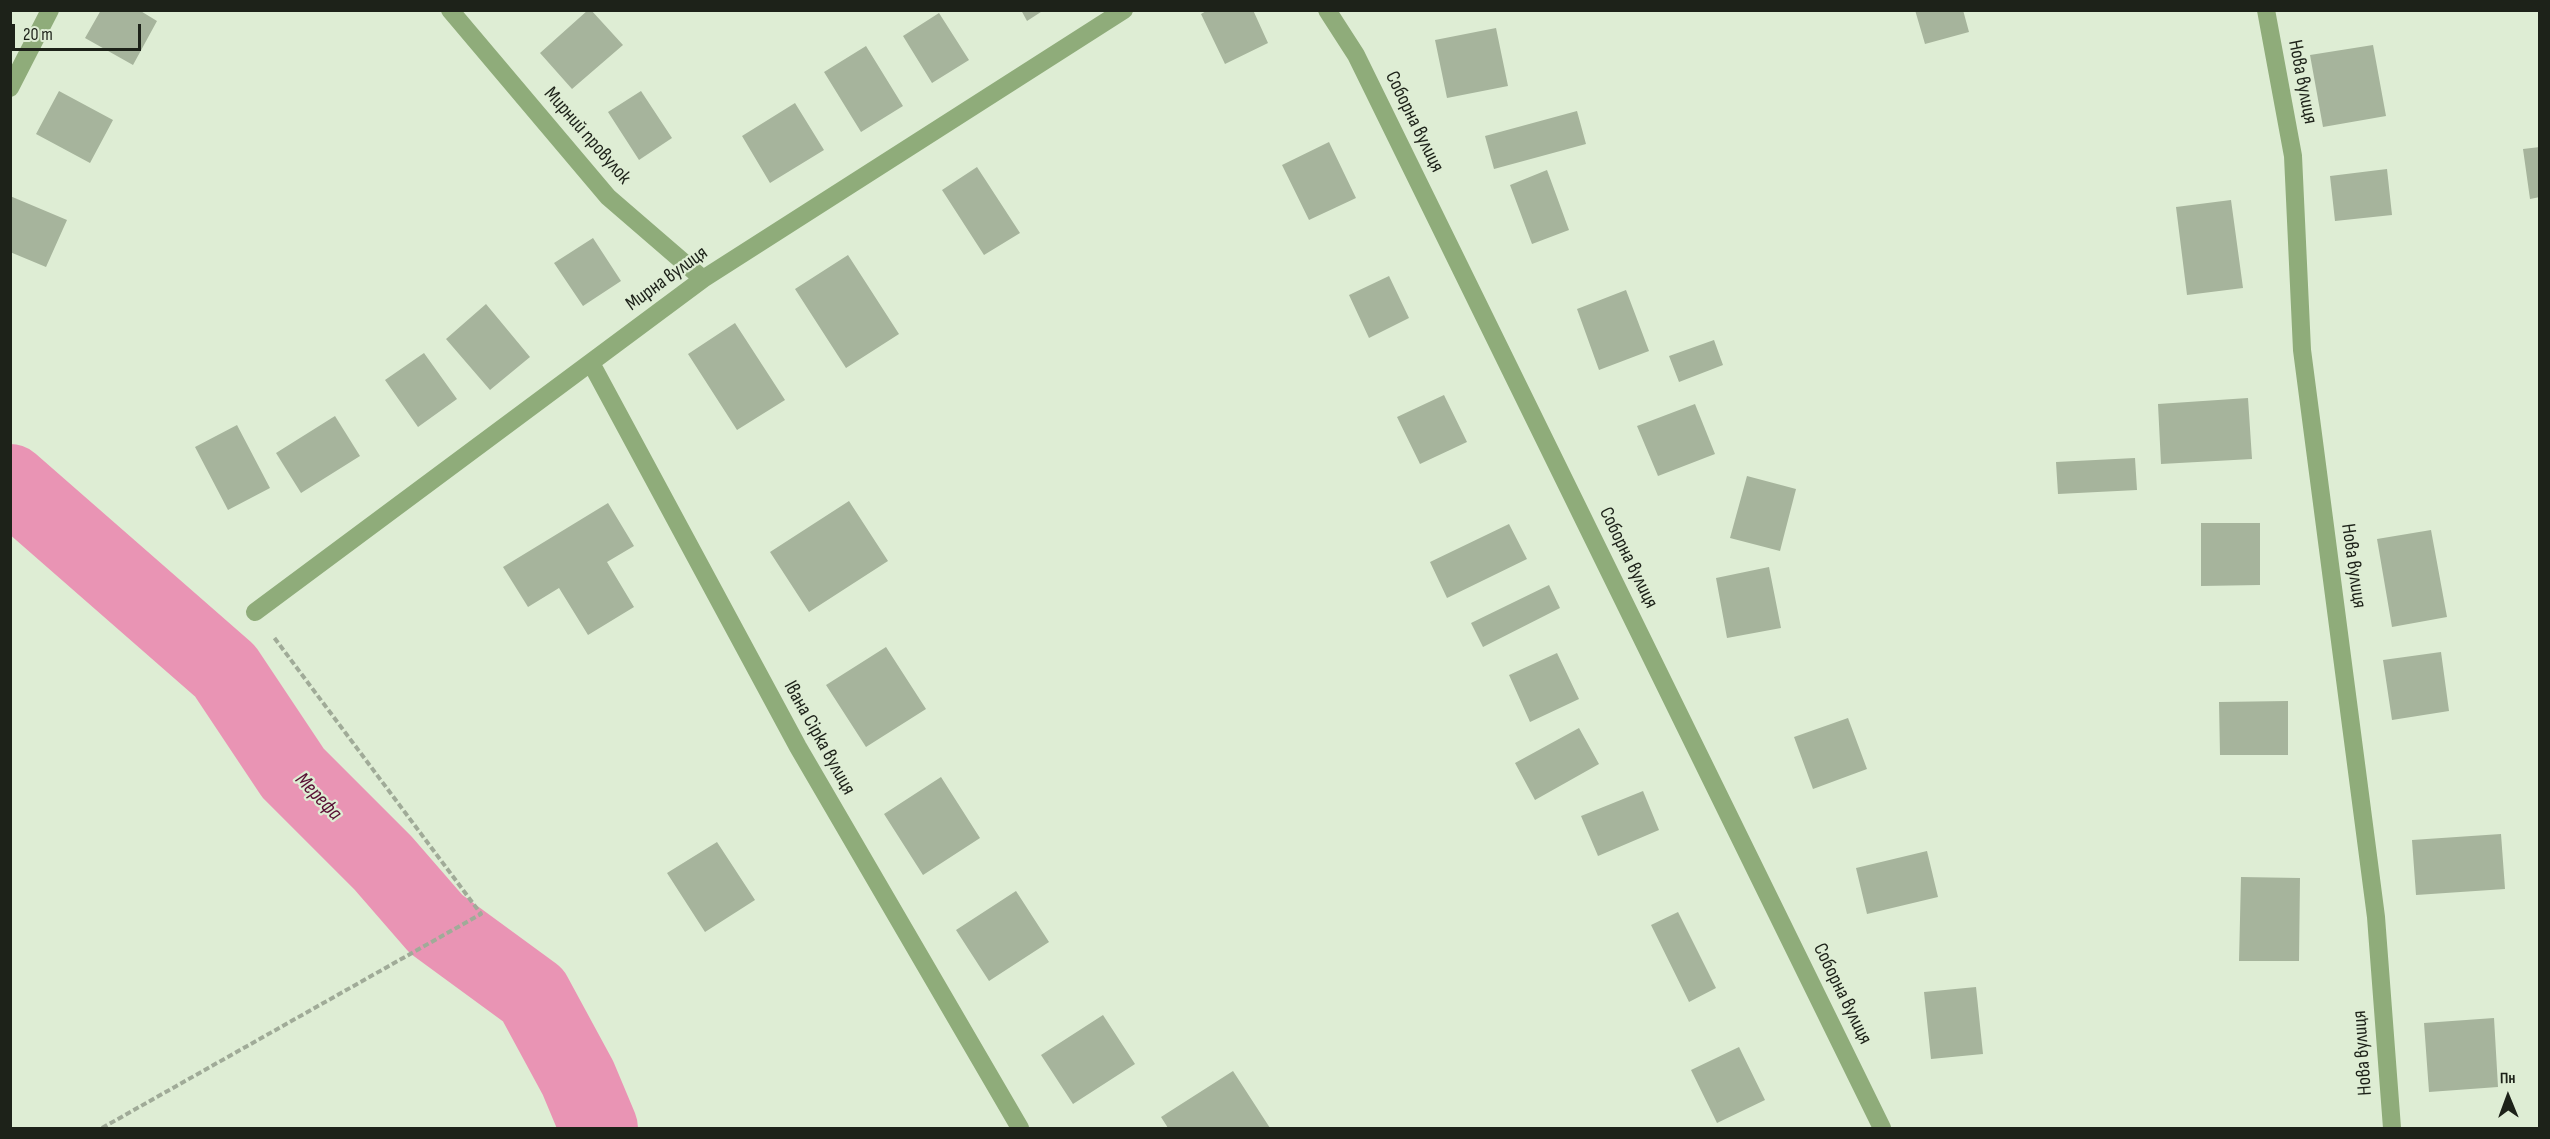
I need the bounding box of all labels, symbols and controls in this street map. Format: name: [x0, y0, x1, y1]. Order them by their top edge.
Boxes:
scale bar: [15, 12, 144, 50]
text: 20 m: [23, 24, 53, 45]
street label: Нова вулиця: [2282, 38, 2322, 126]
street label: Соборна вулиця: [1379, 68, 1449, 176]
street label: Мирний провулок: [538, 83, 636, 189]
street label: Мирна вулиця: [621, 241, 713, 317]
street label: Соборна вулиця: [1593, 504, 1663, 612]
street label: Нова вулиця: [2335, 522, 2371, 610]
street label: Івана Сірка вулиця: [778, 677, 860, 799]
water label: Мерефа: [289, 768, 347, 826]
street label: Соборна вулиця: [1807, 940, 1877, 1048]
street label: Нова вулиця: [2348, 1010, 2378, 1096]
north arrow: [2478, 1067, 2538, 1127]
text: Пн: [2500, 1069, 2516, 1088]

